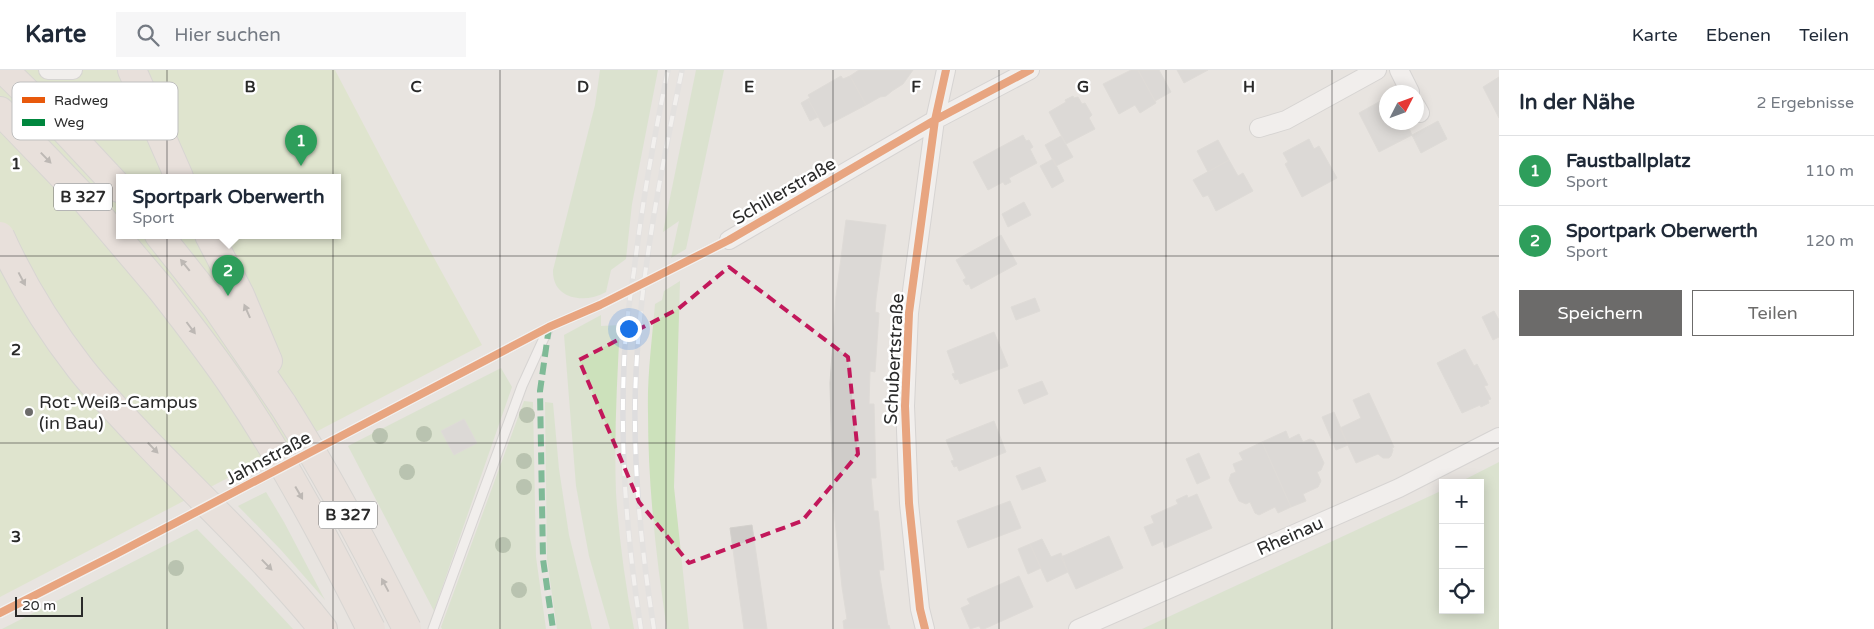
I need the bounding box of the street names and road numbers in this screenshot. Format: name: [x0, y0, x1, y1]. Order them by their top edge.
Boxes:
street label: Schillerstraße: [728, 153, 840, 229]
road number: B 327: [54, 184, 112, 210]
street label: Schubertstraße: [880, 293, 908, 425]
street label: Jahnstraße: [221, 426, 315, 490]
road number: B 327: [319, 502, 377, 528]
street label: Rheinau: [1253, 512, 1327, 560]

